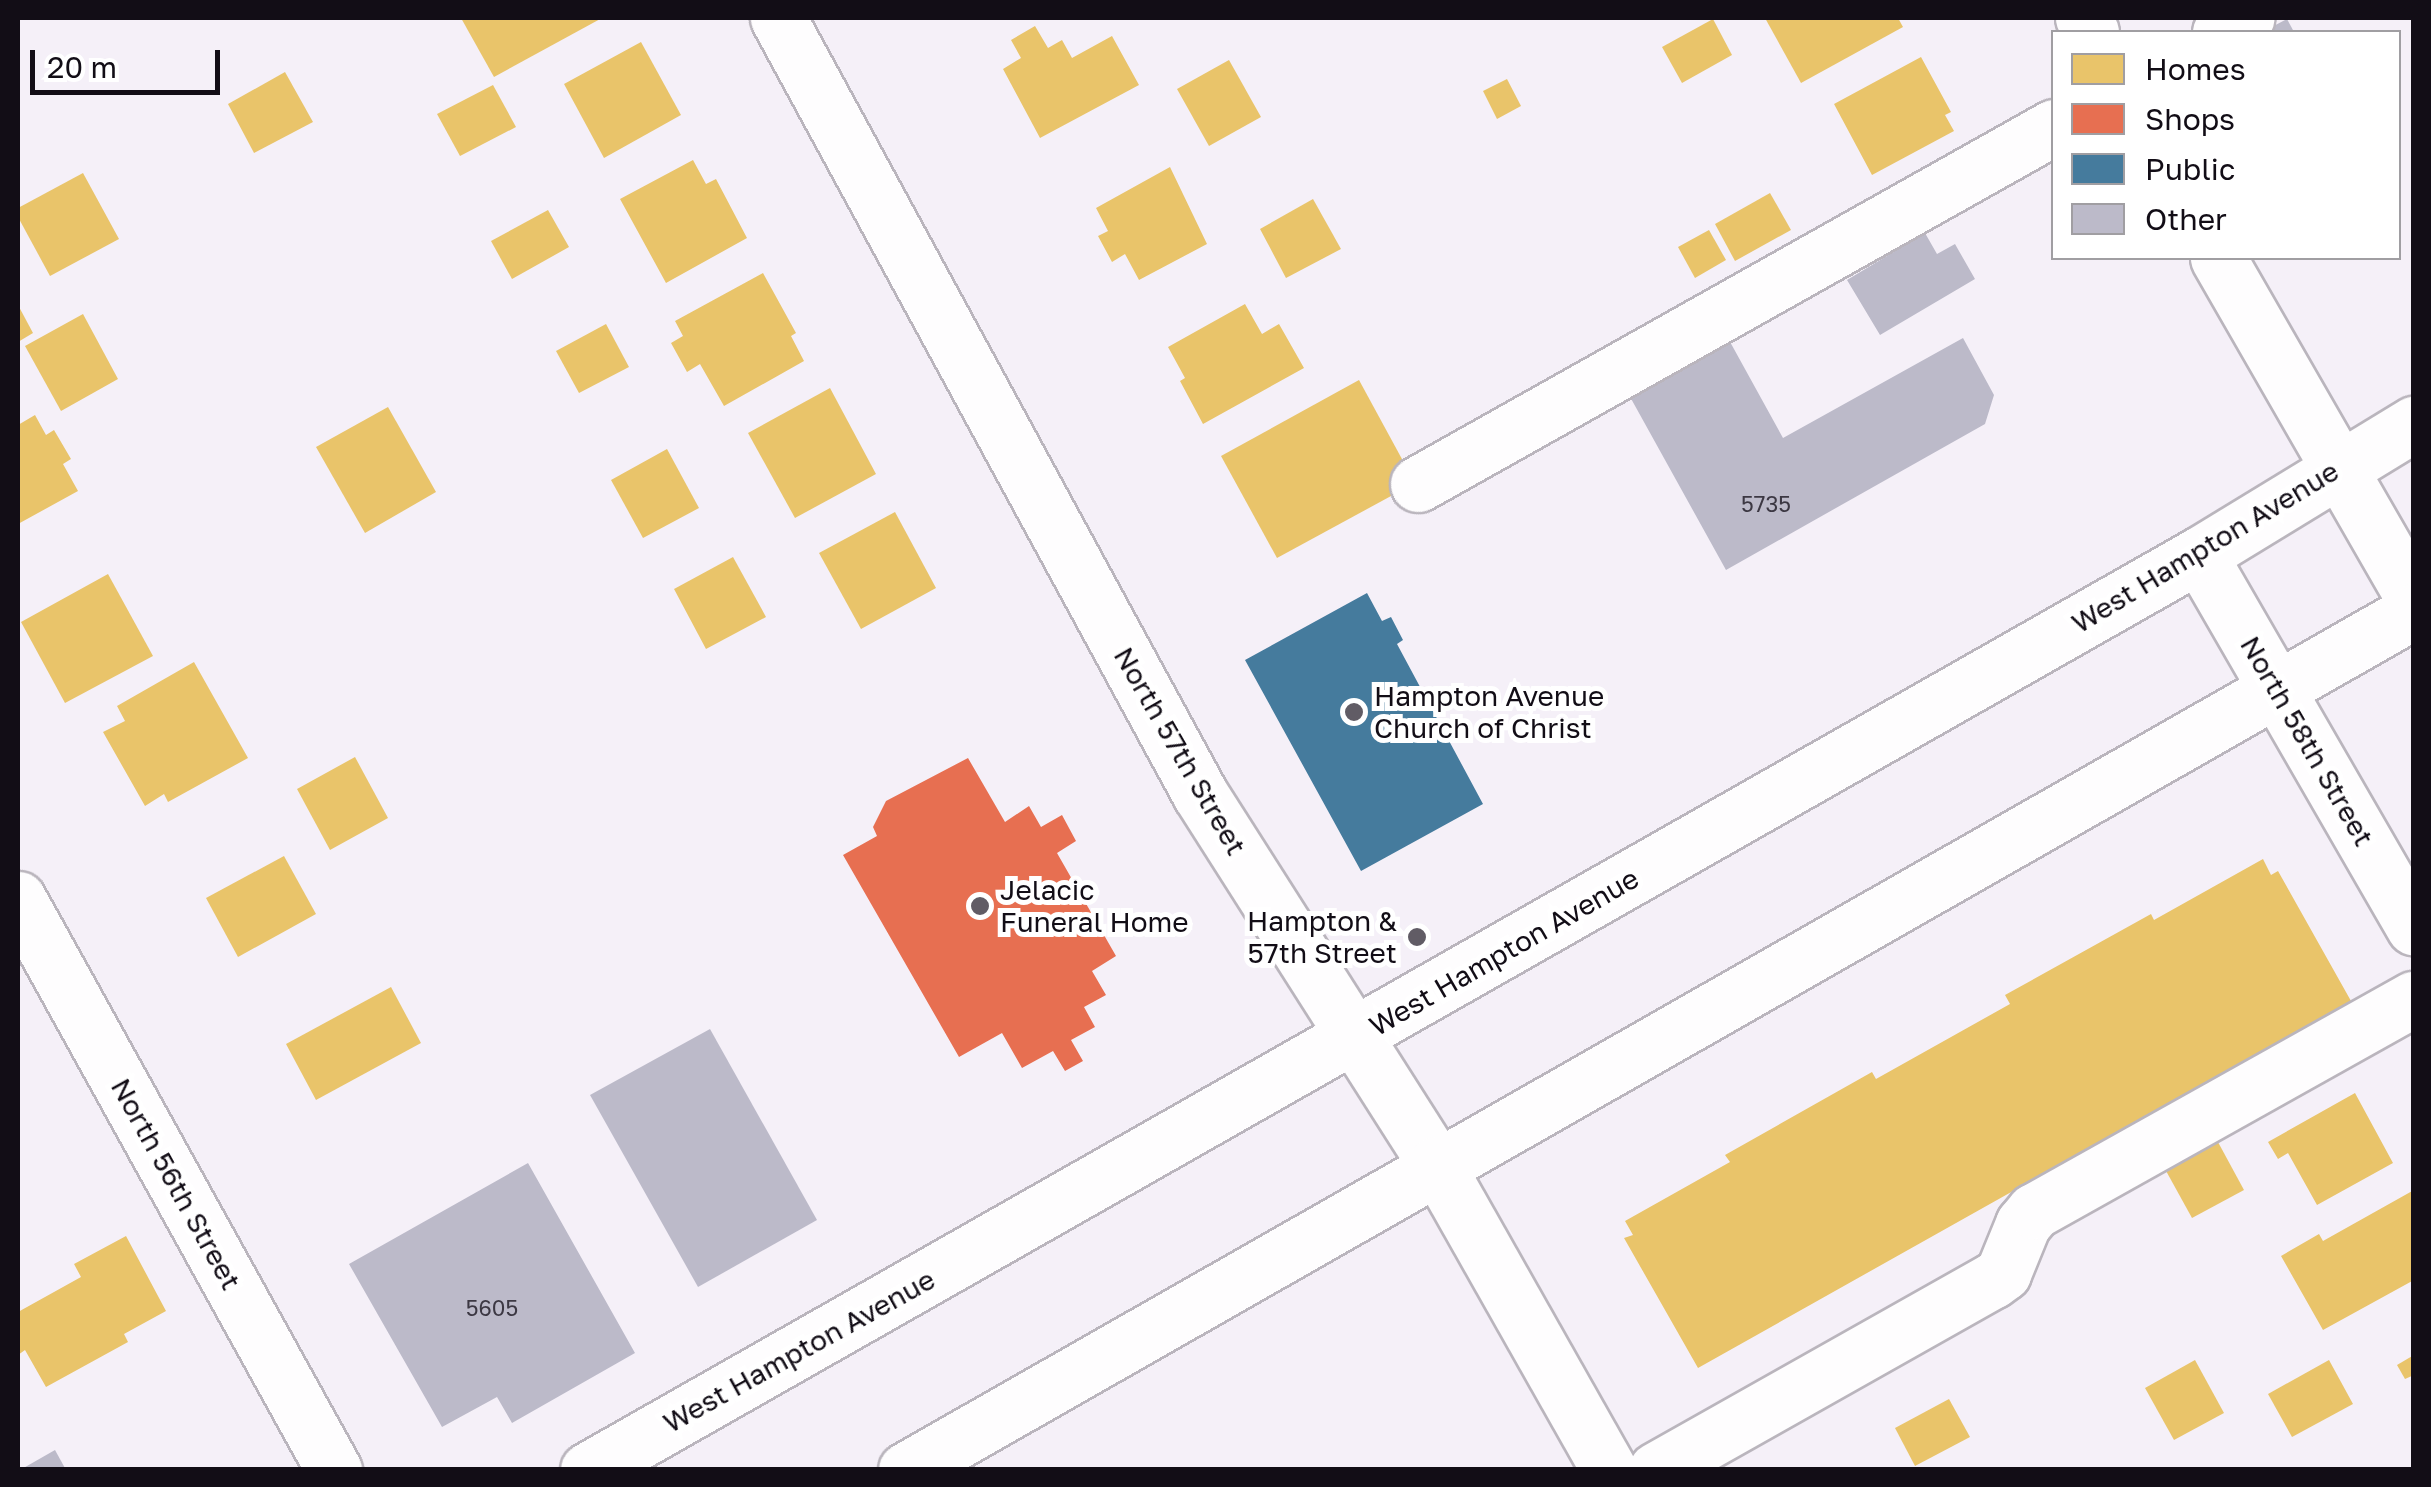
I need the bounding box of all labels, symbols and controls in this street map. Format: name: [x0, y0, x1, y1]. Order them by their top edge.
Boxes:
scale bar: [35, 30, 225, 92]
legend: [2051, 30, 2401, 260]
text: 20 m: [47, 49, 117, 85]
text: Homes: [2145, 51, 2246, 87]
text: Shops: [2145, 101, 2235, 137]
text: Public: [2145, 151, 2235, 187]
text: Other: [2145, 201, 2227, 237]
street label: West Hampton Avenue: [2066, 454, 2344, 640]
house number: 5735: [1741, 491, 1791, 517]
street label: North 58th Street: [2233, 630, 2381, 852]
street label: North 57th Street: [1107, 641, 1253, 861]
place label: Hampton Avenue Church of Christ: [1374, 679, 1604, 745]
marker: Hampton Avenue Church of Christ: [1343, 701, 1365, 723]
street label: West Hampton Avenue: [1363, 861, 1645, 1043]
place label: Jelacic Funeral Home: [1000, 873, 1189, 939]
marker: Jelacic Funeral Home: [969, 895, 991, 917]
place label: Hampton & 57th Street: [1247, 904, 1397, 970]
marker: Hampton & 57th Street: [1406, 926, 1428, 948]
street label: North 56th Street: [104, 1072, 248, 1296]
street label: West Hampton Avenue: [657, 1262, 941, 1440]
house number: 5605: [466, 1295, 518, 1321]

